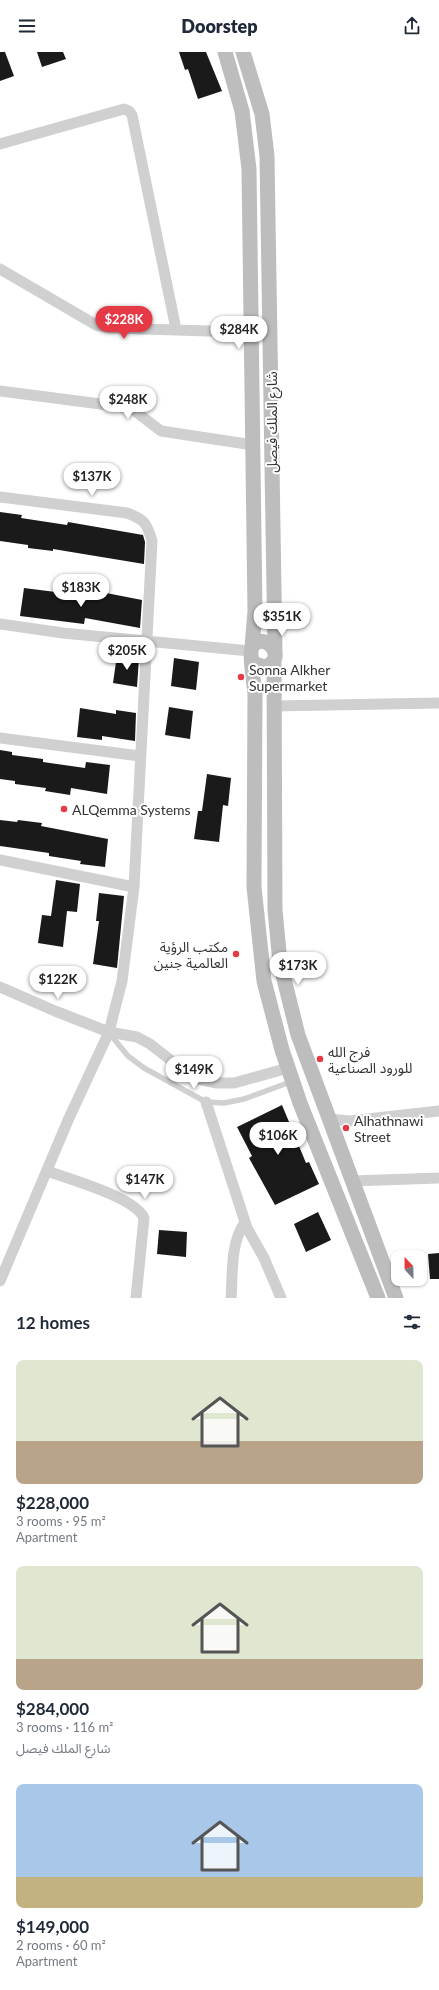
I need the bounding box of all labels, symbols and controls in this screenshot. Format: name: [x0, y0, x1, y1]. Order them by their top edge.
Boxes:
icon: menu: [16, 15, 38, 37]
text: Doorstep: [181, 15, 258, 37]
icon: share: [401, 15, 423, 37]
pin: $228K: [96, 306, 152, 340]
text: $228K: [104, 311, 144, 327]
pin: $284K: [211, 316, 267, 350]
text: $284K: [219, 321, 259, 337]
street label: شارع الملك فيصل: [263, 371, 283, 473]
pin: $248K: [100, 386, 156, 420]
text: $248K: [108, 391, 148, 407]
pin: $137K: [64, 463, 120, 497]
text: $137K: [72, 468, 112, 484]
pin: $183K: [53, 574, 109, 608]
text: $183K: [61, 579, 101, 595]
pin: $351K: [254, 603, 310, 637]
text: $351K: [262, 608, 302, 624]
pin: $205K: [99, 637, 155, 671]
text: $205K: [107, 642, 147, 658]
place label: Sonna Alkher Supermarket: [249, 661, 330, 694]
marker: Sonna Alkher Supermarket: [236, 672, 246, 682]
place label: ALQemma Systems: [72, 801, 191, 818]
marker: ALQemma Systems: [59, 804, 69, 814]
place label: مكتب الرؤية العالمية جنين: [154, 938, 228, 972]
marker: مكتب الرؤية العالمية جنين: [231, 949, 241, 959]
pin: $173K: [270, 952, 326, 986]
text: $173K: [278, 957, 318, 973]
pin: $122K: [30, 966, 86, 1000]
text: $122K: [38, 971, 78, 987]
place label: فرج الله للورود الصناعية: [328, 1043, 412, 1077]
marker: فرج الله للورود الصناعية: [315, 1054, 325, 1064]
pin: $149K: [166, 1056, 222, 1090]
text: $149K: [174, 1061, 214, 1077]
place label: Alhathnawi Street: [354, 1112, 423, 1145]
pin: $106K: [250, 1122, 306, 1156]
marker: Alhathnawi Street: [341, 1123, 351, 1133]
text: $106K: [258, 1127, 298, 1143]
pin: $147K: [117, 1166, 173, 1200]
text: $147K: [125, 1171, 165, 1187]
north arrow: [391, 1250, 427, 1286]
map controls: [391, 1250, 427, 1286]
icon: filters: [401, 1311, 423, 1333]
text: 12 homes: [16, 1312, 90, 1333]
icon: home: [184, 1386, 256, 1458]
text: $228,000: [16, 1492, 89, 1513]
text: 3 rooms · 95 m²: [16, 1513, 106, 1529]
text: Apartment: [16, 1529, 77, 1545]
icon: home: [184, 1592, 256, 1664]
text: $284,000: [16, 1698, 89, 1719]
text: 3 rooms · 116 m²: [16, 1719, 113, 1735]
text: شارع الملك فيصل: [16, 1740, 110, 1756]
icon: home: [184, 1810, 256, 1882]
text: $149,000: [16, 1916, 89, 1937]
text: 2 rooms · 60 m²: [16, 1937, 106, 1953]
text: Apartment: [16, 1953, 77, 1969]

